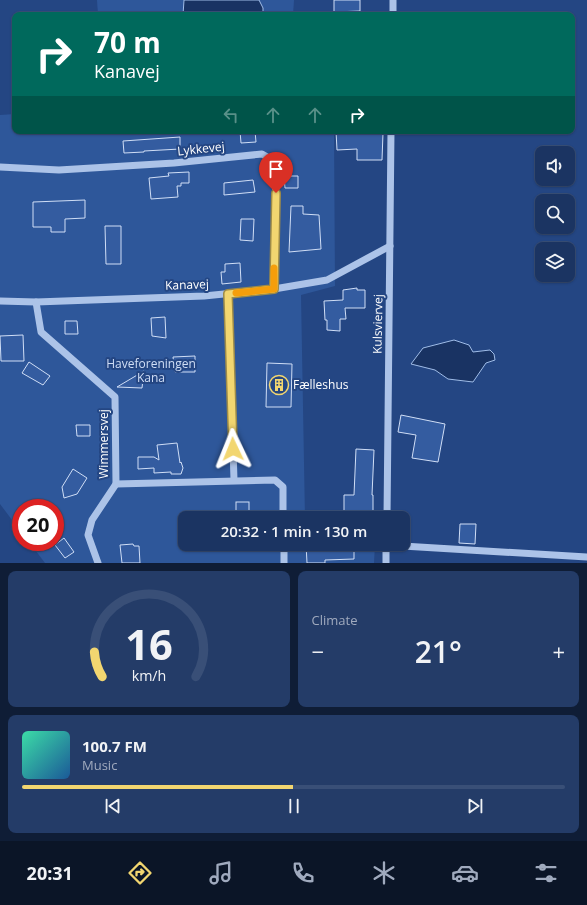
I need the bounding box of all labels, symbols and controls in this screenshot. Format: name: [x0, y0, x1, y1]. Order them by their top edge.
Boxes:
text: 70 m: [94, 23, 161, 61]
icon: right: [28, 28, 80, 80]
text: Kanavej: [94, 59, 160, 83]
icon: left: [220, 104, 242, 126]
icon: ahead: [262, 104, 284, 126]
icon: ahead: [304, 104, 326, 126]
icon: right: [346, 104, 368, 126]
street label: Lykkevej: [176, 138, 225, 159]
map controls: [535, 146, 575, 282]
button: sound: [535, 146, 575, 186]
pin: [259, 152, 293, 193]
icon: arrive: [265, 158, 287, 180]
button: search: [535, 194, 575, 234]
button: layers: [535, 242, 575, 282]
street label: Kanavej: [165, 275, 209, 294]
street label: Kulsviervej: [368, 294, 387, 354]
park label: Haveforeningen Kana: [106, 355, 196, 386]
building icon: Fælleshus: [268, 374, 290, 396]
place label: Fælleshus: [293, 376, 349, 393]
street label: Wimmersvej: [95, 409, 112, 479]
position arrow: [212, 428, 254, 470]
speed limit sign: 20: [12, 499, 64, 551]
text: 20:32 · 1 min · 130 m: [221, 521, 367, 541]
text: Climate: [312, 611, 357, 629]
text: 16: [125, 616, 173, 672]
text: 21°: [415, 631, 462, 672]
text: −: [312, 636, 324, 666]
text: +: [552, 636, 565, 666]
text: km/h: [131, 666, 166, 685]
text: 100.7 FM: [82, 736, 147, 756]
text: Music: [82, 756, 117, 774]
icon: previous: [102, 795, 124, 817]
icon: pause: [283, 795, 305, 817]
icon: next: [464, 795, 486, 817]
icon: directions: [126, 859, 154, 887]
icon: music: [207, 859, 235, 887]
icon: phone: [289, 859, 317, 887]
icon: climate: [370, 859, 398, 887]
icon: car: [451, 859, 479, 887]
icon: filters: [532, 859, 560, 887]
text: 20:31: [27, 861, 73, 885]

